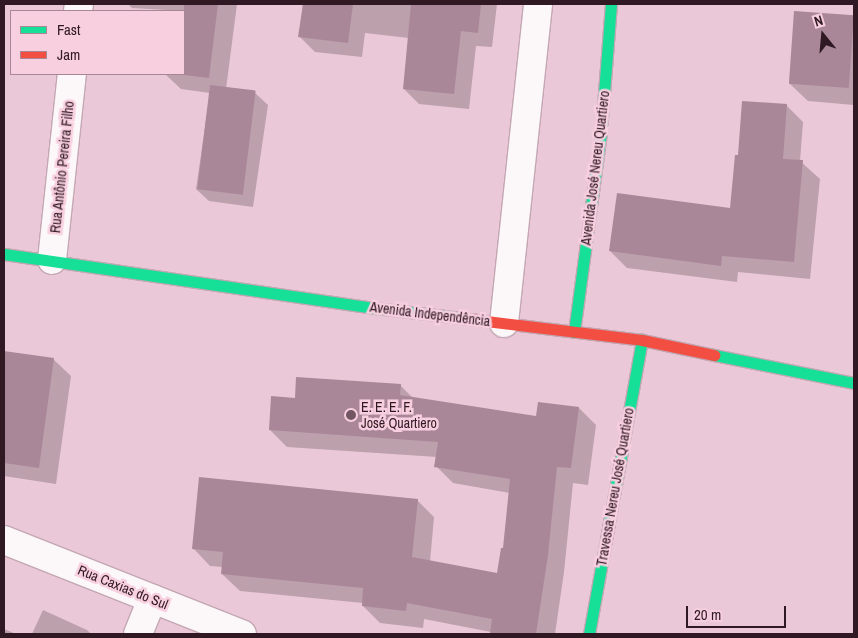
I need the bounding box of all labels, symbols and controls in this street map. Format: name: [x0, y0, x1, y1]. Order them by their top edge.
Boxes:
legend: [10, 10, 185, 75]
north arrow: [798, 10, 848, 60]
text: N: [812, 11, 825, 30]
text: Fast: [57, 19, 80, 40]
text: Jam: [57, 44, 80, 65]
street label: Avenida José Nereu Quartiero: [577, 90, 613, 246]
street label: Rua Antônio Pereira Filho: [47, 100, 77, 234]
street label: Avenida Independência: [369, 298, 491, 330]
place label: E. E. E. F. José Quartiero: [361, 399, 437, 432]
street label: Travessa Nereu José Quartiero: [593, 407, 637, 567]
marker: E. E. E. F. José Quartiero: [345, 409, 357, 421]
street label: Rua Caxias do Sul: [75, 561, 171, 613]
scale bar: [688, 596, 788, 628]
text: 20 m: [694, 604, 721, 625]

